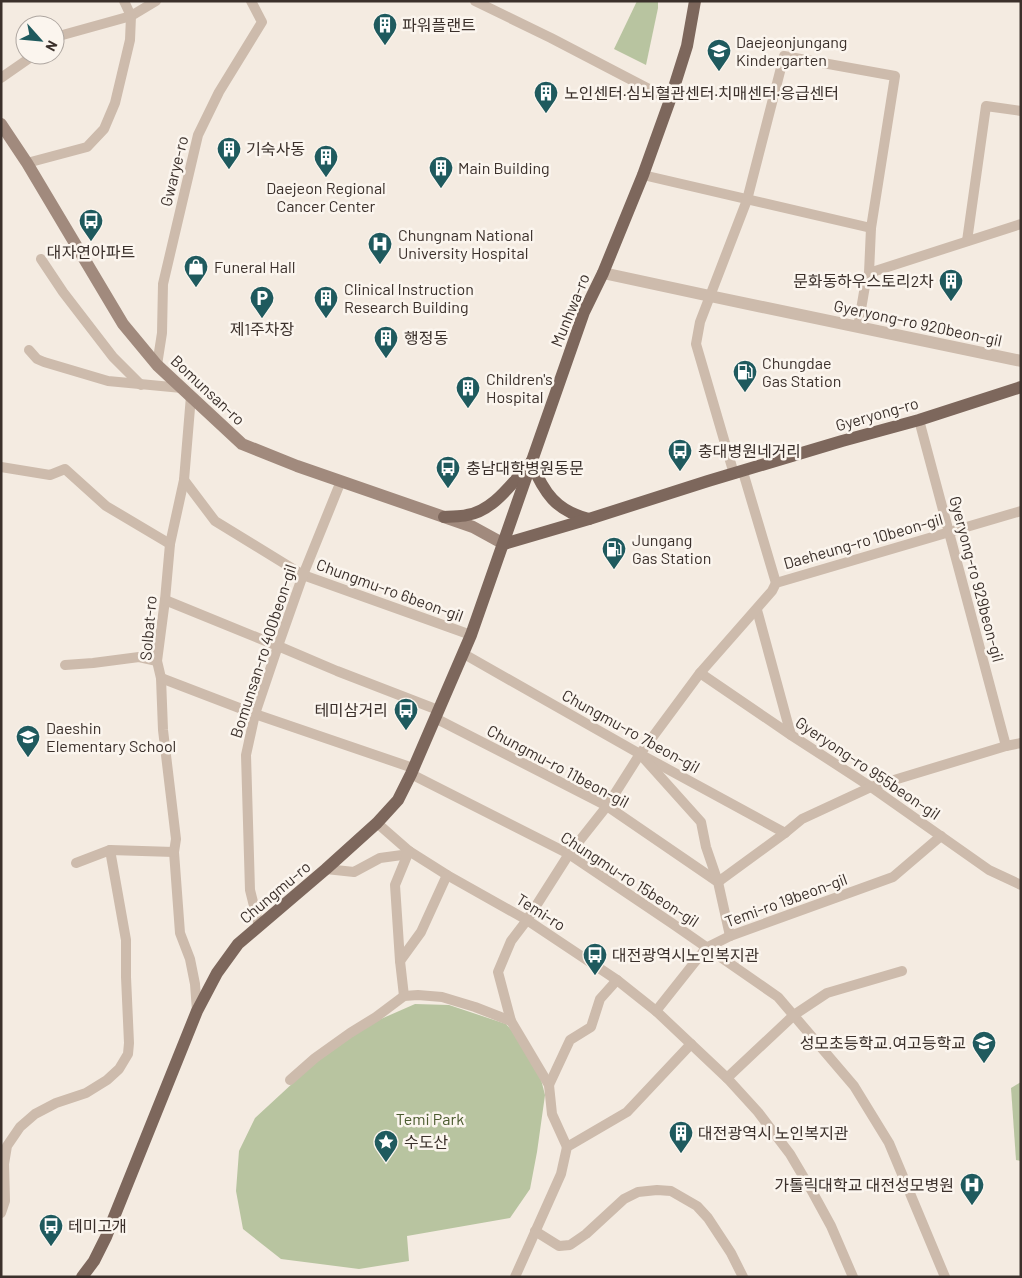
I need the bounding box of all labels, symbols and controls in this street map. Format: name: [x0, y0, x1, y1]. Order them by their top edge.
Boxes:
building icon: 파워플랜트: [372, 12, 398, 46]
north arrow: [15, 15, 65, 65]
place label: 파워플랜트: [402, 15, 476, 34]
place label: Daejeonjungang Kindergarten: [736, 32, 847, 69]
text: N: [42, 38, 62, 54]
school or university icon: Daejeonjungang Kindergarten: [706, 38, 732, 72]
building icon: 노인센터·심뇌혈관센터·치매센터·응급센터: [533, 80, 559, 114]
place label: 노인센터·심뇌혈관센터·치매센터·응급센터: [564, 83, 839, 102]
street label: Gwarye-ro: [156, 134, 191, 208]
building icon: 기숙사동: [216, 136, 242, 170]
place label: 기숙사동: [246, 139, 305, 158]
building icon: Daejeon Regional Cancer Center: [313, 144, 339, 178]
building icon: Main Building: [428, 155, 454, 189]
place label: Main Building: [458, 158, 550, 177]
place label: Daejeon Regional Cancer Center: [266, 178, 386, 215]
bus stop icon: 대자연아파트: [78, 208, 104, 242]
place label: Chungnam National University Hospital: [398, 225, 533, 262]
hospital icon: Chungnam National University Hospital: [367, 231, 393, 265]
place label: 대자연아파트: [47, 242, 135, 261]
shop icon: Funeral Hall: [183, 254, 209, 288]
place label: Funeral Hall: [214, 257, 295, 276]
building icon: 문화동하우스토리2차: [938, 268, 964, 302]
street label: Munhwa-ro: [546, 270, 593, 349]
place label: 문화동하우스토리2차: [793, 271, 934, 290]
place label: Clinical Instruction Research Building: [344, 279, 474, 316]
parking icon: 제1주차장: [249, 285, 275, 319]
building icon: Clinical Instruction Research Building: [313, 285, 339, 319]
street label: Gyeryong-ro 920beon-gil: [832, 295, 1004, 350]
place label: 제1주차장: [230, 319, 295, 338]
building icon: 행정동: [373, 325, 399, 359]
place label: 행정동: [404, 328, 448, 347]
street label: Bomunsan-ro: [167, 351, 249, 429]
place label: Chungdae Gas Station: [762, 353, 841, 390]
fuel station icon: Chungdae Gas Station: [732, 359, 758, 393]
place label: Children's Hospital: [486, 369, 553, 406]
building icon: Children's Hospital: [455, 375, 481, 409]
street label: Gyeryong-ro: [833, 393, 921, 434]
bus stop icon: 충대병원네거리: [667, 438, 693, 472]
place label: 충대병원네거리: [698, 441, 801, 460]
bus stop icon: 충남대학병원동문: [435, 455, 461, 489]
place label: 충남대학병원동문: [466, 458, 584, 477]
street label: Gyeryong-ro 929beon-gil: [946, 494, 1009, 664]
street label: Daeheung-ro 10beon-gil: [781, 509, 945, 572]
place label: Jungang Gas Station: [632, 530, 711, 567]
fuel station icon: Jungang Gas Station: [601, 536, 627, 570]
street label: Chungmu-ro 6beon-gil: [314, 554, 466, 625]
street label: Bomunsan-ro 400beon-gil: [225, 562, 300, 740]
street label: Solbat-ro: [135, 595, 160, 661]
street label: Chungmu-ro 7beon-gil: [559, 685, 703, 776]
bus stop icon: 테미삼거리: [393, 697, 419, 731]
place label: 테미삼거리: [314, 700, 388, 719]
street label: Gyeryong-ro 955beon-gil: [792, 712, 944, 823]
place label: Daeshin Elementary School: [46, 718, 176, 755]
street label: Chungmu-ro 11beon-gil: [484, 720, 633, 811]
school or university icon: Daeshin Elementary School: [15, 724, 41, 758]
street label: Chungmu-ro 15beon-gil: [558, 827, 703, 930]
street label: Chungmu-ro: [235, 856, 314, 927]
street label: Temi-ro 19beon-gil: [722, 869, 850, 930]
street label: Temi-ro: [513, 889, 569, 934]
bus stop icon: 대전광역시노인복지관: [582, 942, 608, 976]
place label: 대전광역시노인복지관: [612, 945, 759, 964]
school or university icon: 성모초등학교.여고등학교: [971, 1030, 997, 1064]
place label: 성모초등학교.여고등학교: [800, 1033, 966, 1052]
park label: Temi Park: [396, 1109, 464, 1128]
building icon: 대전광역시 노인복지관: [668, 1120, 694, 1154]
place label: 대전광역시 노인복지관: [698, 1123, 849, 1142]
place icon: 수도산: [373, 1129, 399, 1163]
place label: 수도산: [404, 1132, 448, 1151]
hospital icon: 가톨릭대학교 대전성모병원: [959, 1172, 985, 1206]
place label: 가톨릭대학교 대전성모병원: [774, 1175, 954, 1194]
bus stop icon: 테미고개: [38, 1213, 64, 1247]
place label: 테미고개: [68, 1216, 127, 1235]

